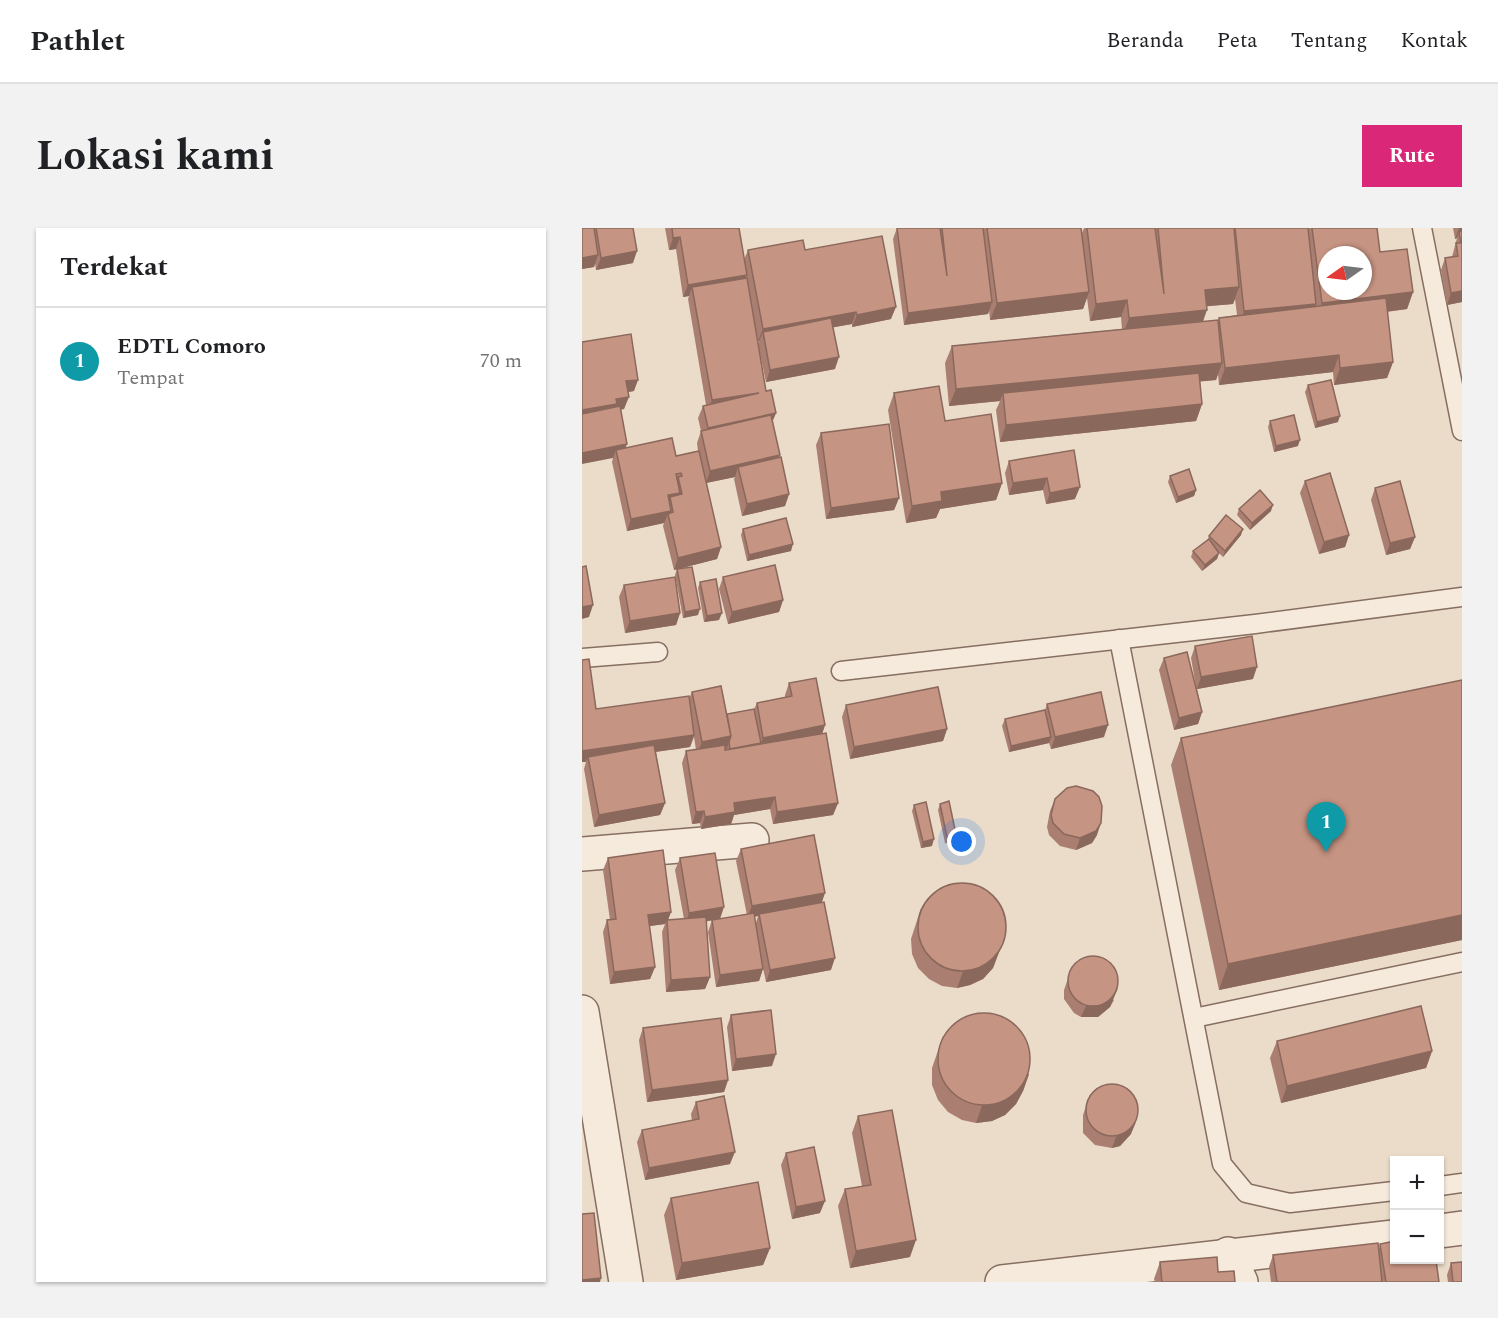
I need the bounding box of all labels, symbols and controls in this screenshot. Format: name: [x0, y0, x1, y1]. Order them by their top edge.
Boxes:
text: Pathlet: [30, 20, 125, 63]
text: Beranda: [1107, 25, 1184, 57]
text: Peta: [1217, 25, 1258, 57]
text: Tentang: [1291, 25, 1367, 57]
text: Kontak: [1400, 25, 1468, 57]
text: Lokasi kami: [36, 125, 274, 188]
button: Rute: [1362, 125, 1462, 187]
north arrow: [1318, 246, 1372, 300]
text: Terdekat: [60, 247, 168, 287]
text: EDTL Comoro: [117, 330, 266, 363]
text: 1: [74, 346, 85, 376]
text: 70 m: [480, 346, 522, 376]
text: Tempat: [117, 363, 185, 393]
pin: 1: [1306, 802, 1346, 852]
your location: [947, 827, 976, 856]
map controls: [1390, 1156, 1444, 1264]
button: +: [1390, 1156, 1444, 1210]
button: −: [1390, 1210, 1444, 1264]

